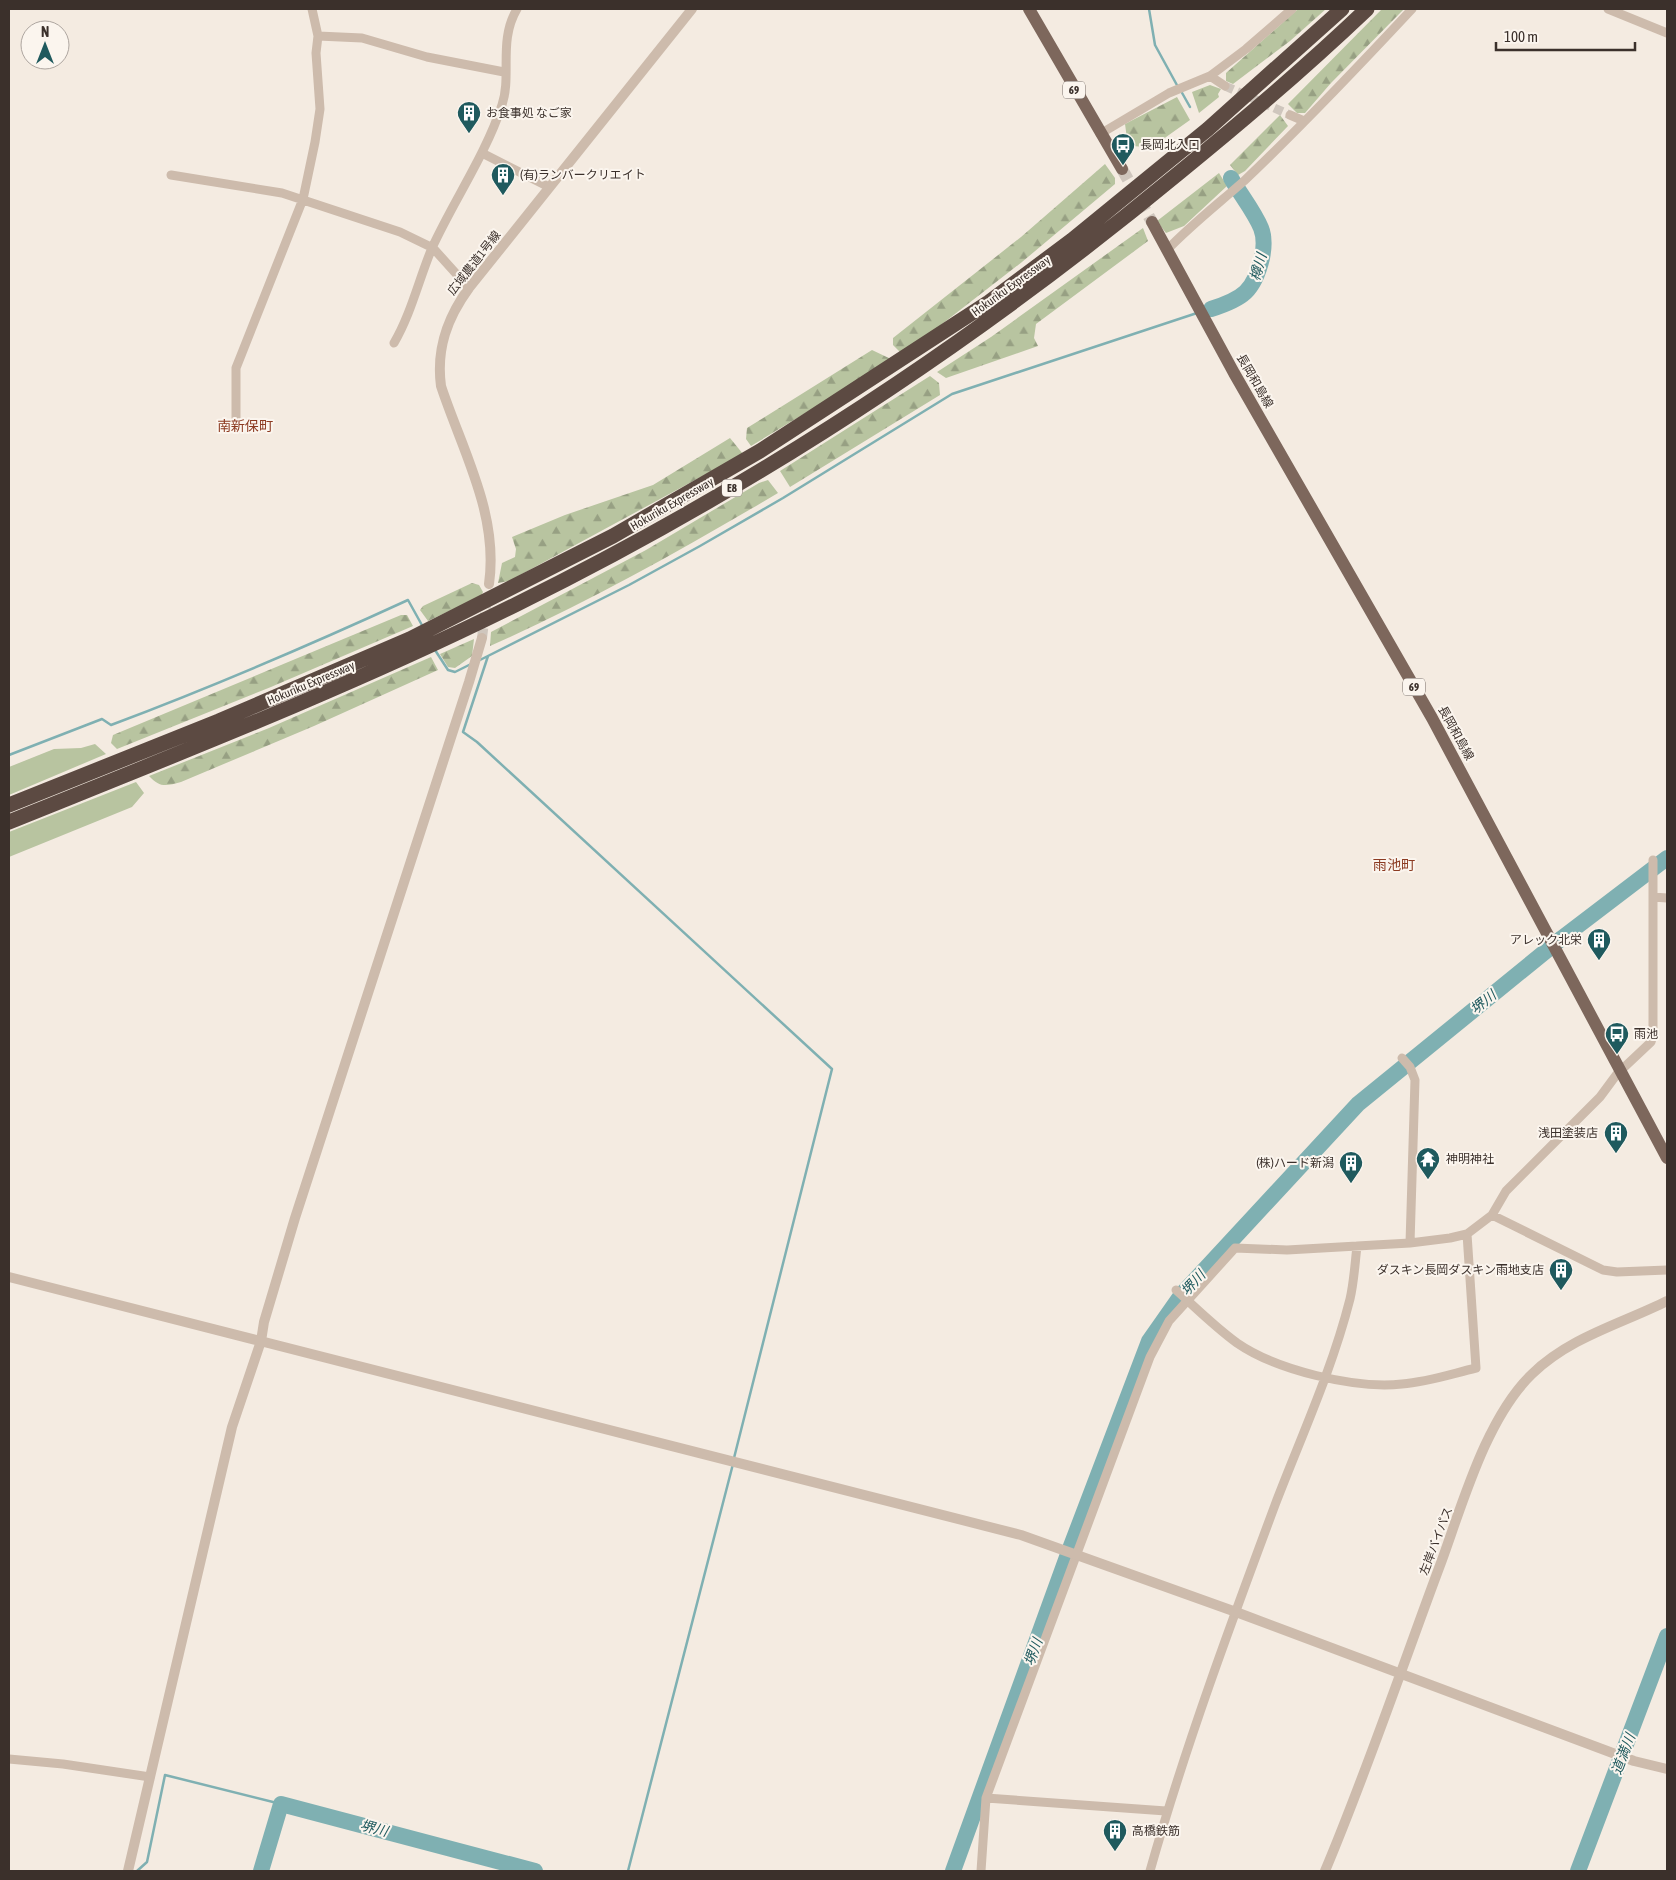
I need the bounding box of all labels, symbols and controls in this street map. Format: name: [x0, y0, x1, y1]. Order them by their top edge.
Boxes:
north arrow: [20, 20, 70, 70]
scale bar: [1496, 20, 1635, 52]
text: N: [41, 24, 49, 40]
text: 100 m: [1504, 28, 1538, 45]
road number: 69: [1063, 82, 1085, 98]
building icon: お食事処 なご家: [456, 100, 482, 134]
place label: お食事処 なご家: [486, 106, 572, 120]
bus stop icon: 長岡北入口: [1110, 132, 1136, 166]
place label: 長岡北入口: [1140, 138, 1200, 152]
building icon: (有)ランバークリエイト: [490, 162, 516, 196]
place label: (有)ランバークリエイト: [520, 168, 646, 182]
street label: 広域農道1号線: [445, 228, 503, 298]
water label: 樽川: [1246, 249, 1270, 283]
street label: Hokuriku Expressway: [969, 253, 1053, 319]
street label: 長岡和島線: [1234, 352, 1276, 410]
district label: 南新保町: [217, 418, 273, 434]
street label: Hokuriku Expressway: [628, 475, 716, 533]
road number: E8: [722, 479, 742, 496]
street label: Hokuriku Expressway: [265, 658, 357, 708]
road number: 69: [1403, 679, 1425, 696]
street label: 長岡和島線: [1435, 703, 1477, 763]
district label: 雨池町: [1373, 857, 1415, 873]
building icon: アレック北栄: [1586, 927, 1612, 961]
place label: アレック北栄: [1510, 933, 1582, 947]
water label: 堺川: [1467, 986, 1500, 1017]
bus stop icon: 雨池: [1604, 1021, 1630, 1055]
place label: 雨池: [1634, 1027, 1658, 1041]
building icon: 浅田塗装店: [1603, 1120, 1629, 1154]
place label: 浅田塗装店: [1538, 1126, 1598, 1140]
temple icon: 神明神社: [1415, 1146, 1441, 1180]
building icon: (株)ハード新潟: [1338, 1150, 1364, 1184]
place label: 神明神社: [1446, 1152, 1494, 1166]
place label: (株)ハード新潟: [1256, 1156, 1334, 1170]
building icon: ダスキン長岡ダスキン雨地支店: [1548, 1257, 1574, 1291]
place label: ダスキン長岡ダスキン雨地支店: [1377, 1263, 1544, 1277]
water label: 堺川: [1178, 1266, 1210, 1299]
street label: 左岸バイパス: [1417, 1505, 1455, 1577]
water label: 堺川: [1021, 1634, 1046, 1668]
water label: 道満川: [1608, 1730, 1639, 1776]
water label: 堺川: [358, 1817, 392, 1840]
building icon: 高橋鉄筋: [1102, 1818, 1128, 1852]
place label: 高橋鉄筋: [1132, 1824, 1180, 1838]

